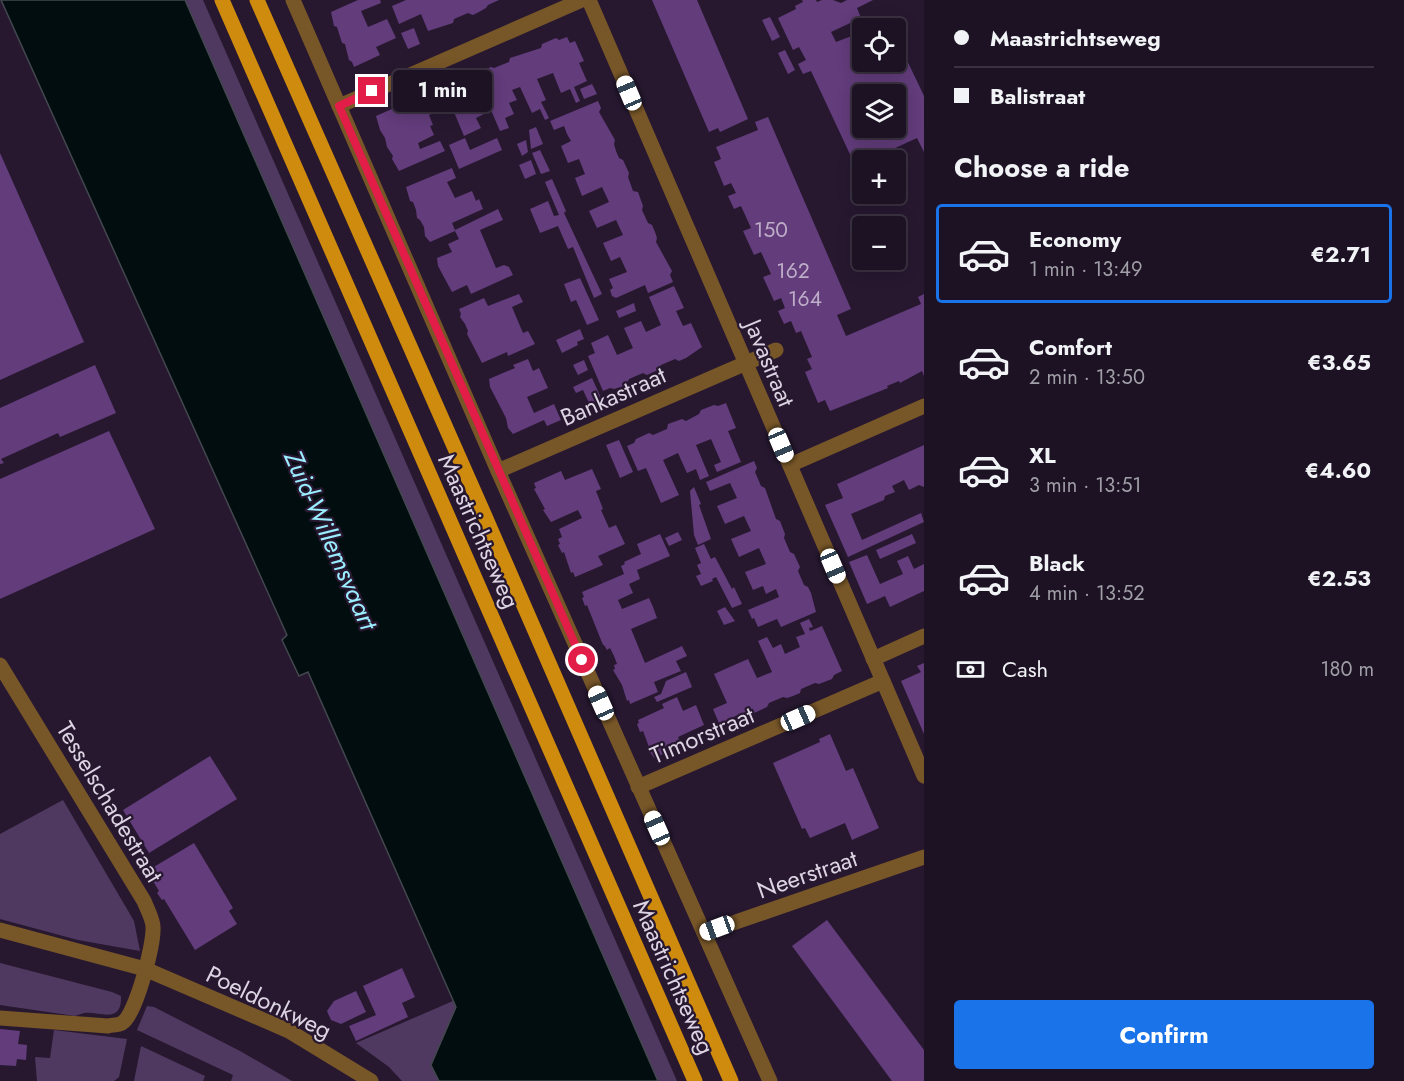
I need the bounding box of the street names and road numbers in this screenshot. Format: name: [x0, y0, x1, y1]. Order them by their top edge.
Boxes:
street label: Javastraat: [735, 311, 804, 412]
street label: Bankastraat: [555, 357, 672, 435]
street label: Maastrichtseweg: [429, 448, 529, 614]
street label: Timorstraat: [645, 697, 760, 773]
street label: Tesselschadestraat: [48, 715, 172, 889]
street label: Neerstraat: [752, 840, 862, 907]
street label: Maastrichtseweg: [624, 894, 724, 1060]
street label: Poeldonkweg: [200, 957, 338, 1047]

